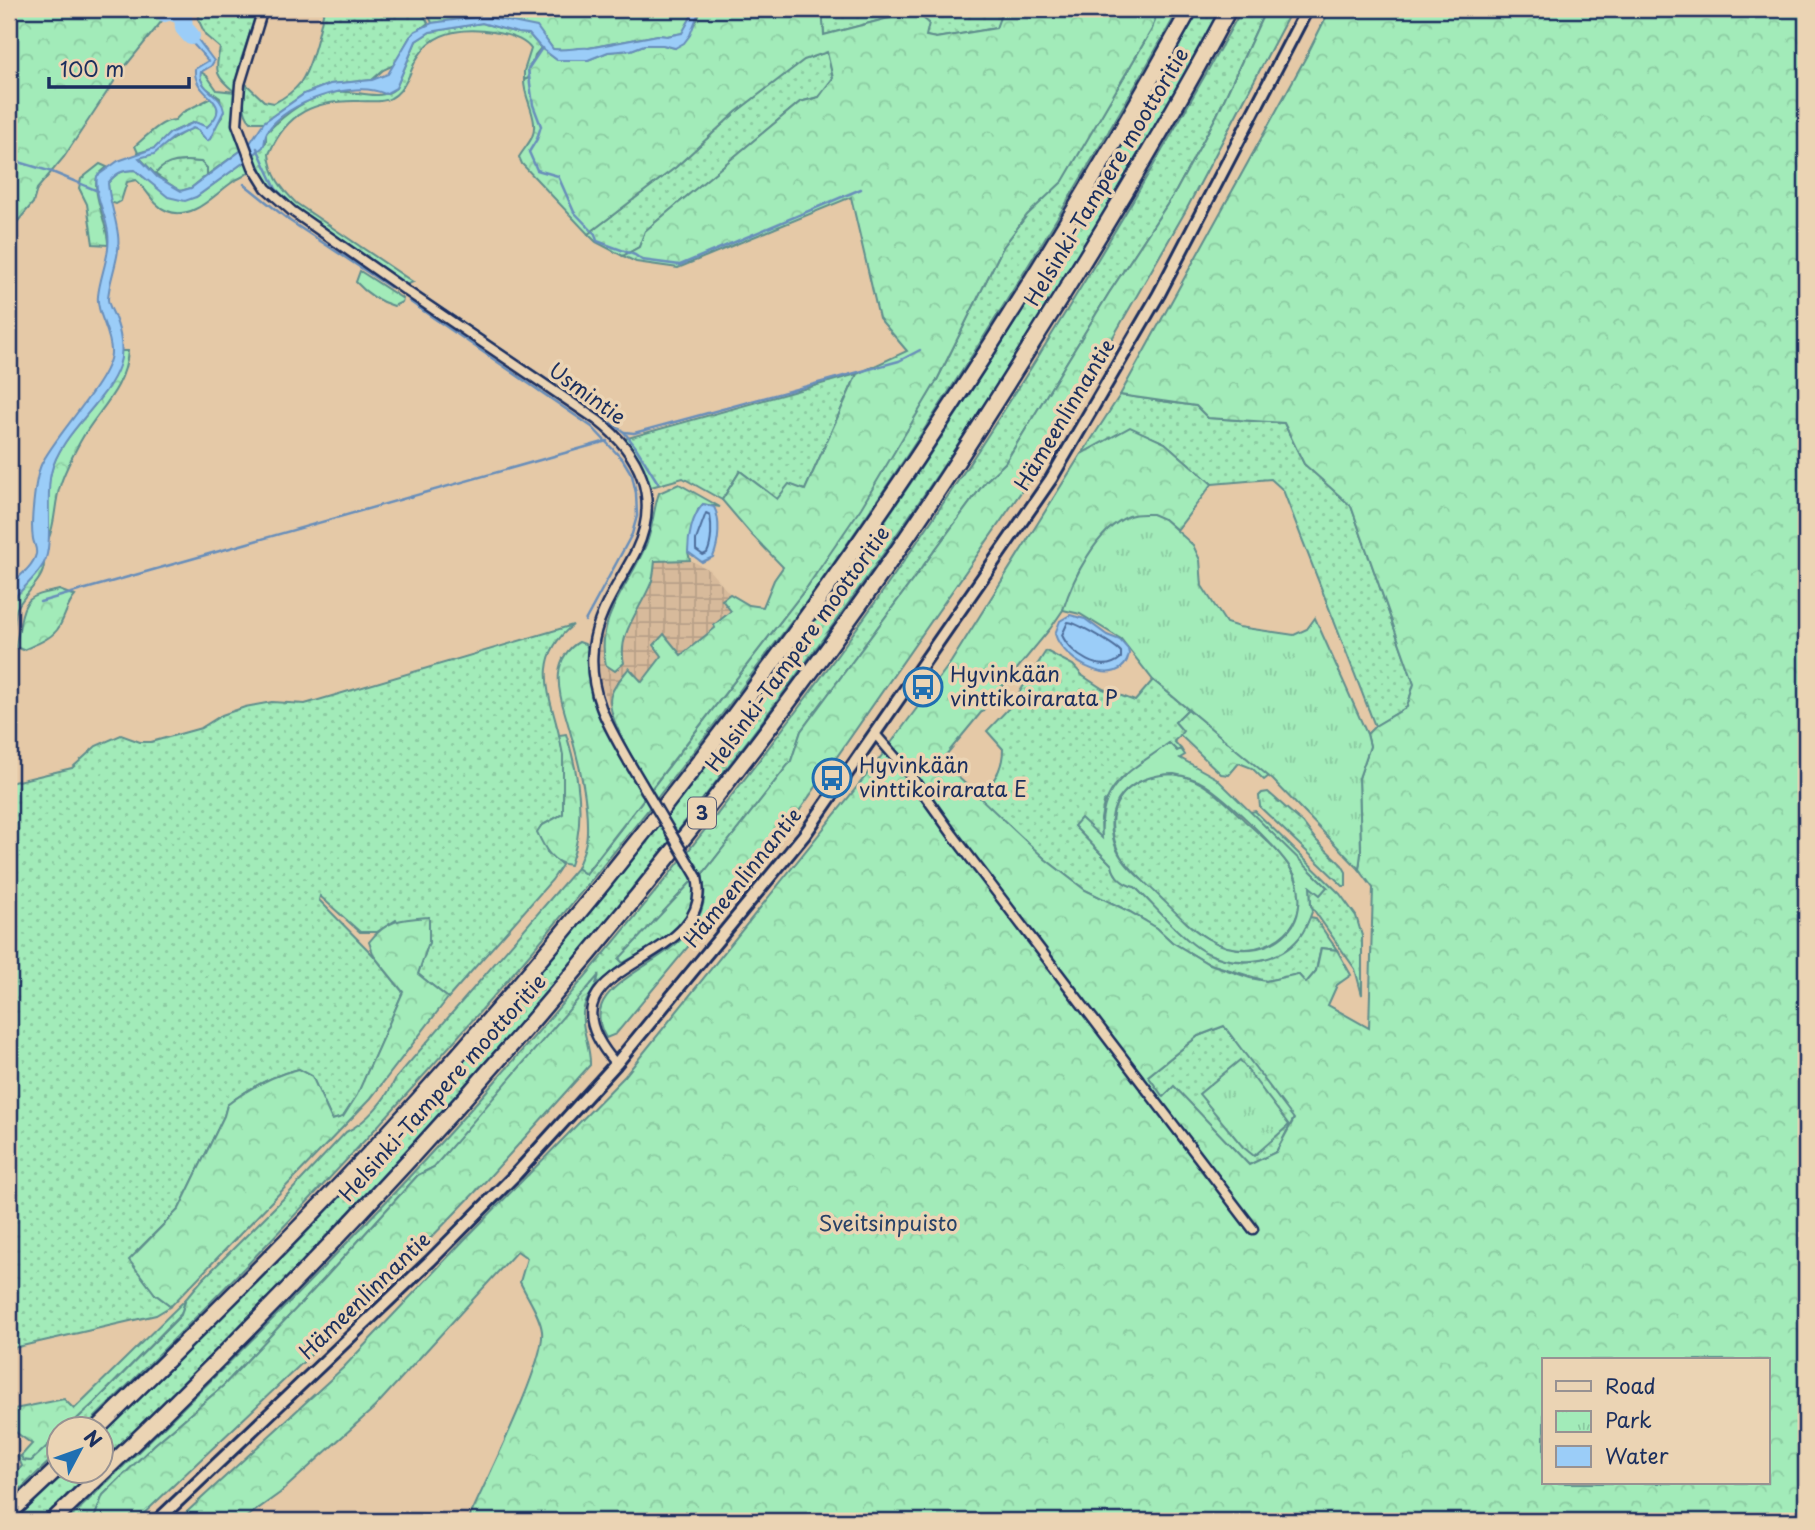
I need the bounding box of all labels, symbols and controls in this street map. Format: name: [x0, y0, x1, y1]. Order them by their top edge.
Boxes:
street label: Helsinki-Tampere moottoritie: [1015, 41, 1195, 311]
scale bar: [49, 46, 189, 90]
text: 100 m: [60, 52, 124, 84]
street label: Hämeenlinnantie: [1005, 332, 1121, 496]
street label: Usmintie: [543, 353, 634, 431]
street label: Helsinki-Tampere moottoritie: [696, 518, 897, 777]
place label: Hyvinkään vinttikoirarata P: [950, 657, 1118, 713]
bus stop icon: Hyvinkään vinttikoirarata P: [902, 666, 944, 708]
place label: Hyvinkään vinttikoirarata E: [859, 748, 1027, 804]
bus stop icon: Hyvinkään vinttikoirarata E: [811, 757, 853, 799]
road number: 3: [688, 798, 716, 828]
street label: Hämeenlinnantie: [675, 800, 808, 954]
street label: Helsinki-Tampere moottoritie: [330, 966, 553, 1208]
park label: Sveitsinpuisto: [818, 1206, 958, 1238]
street label: Hämeenlinnantie: [291, 1223, 437, 1366]
legend: [1542, 1358, 1770, 1484]
text: Road: [1605, 1369, 1656, 1401]
text: Park: [1605, 1403, 1652, 1435]
north arrow: [46, 1414, 116, 1484]
text: N: [78, 1423, 109, 1453]
text: Water: [1605, 1439, 1669, 1471]

